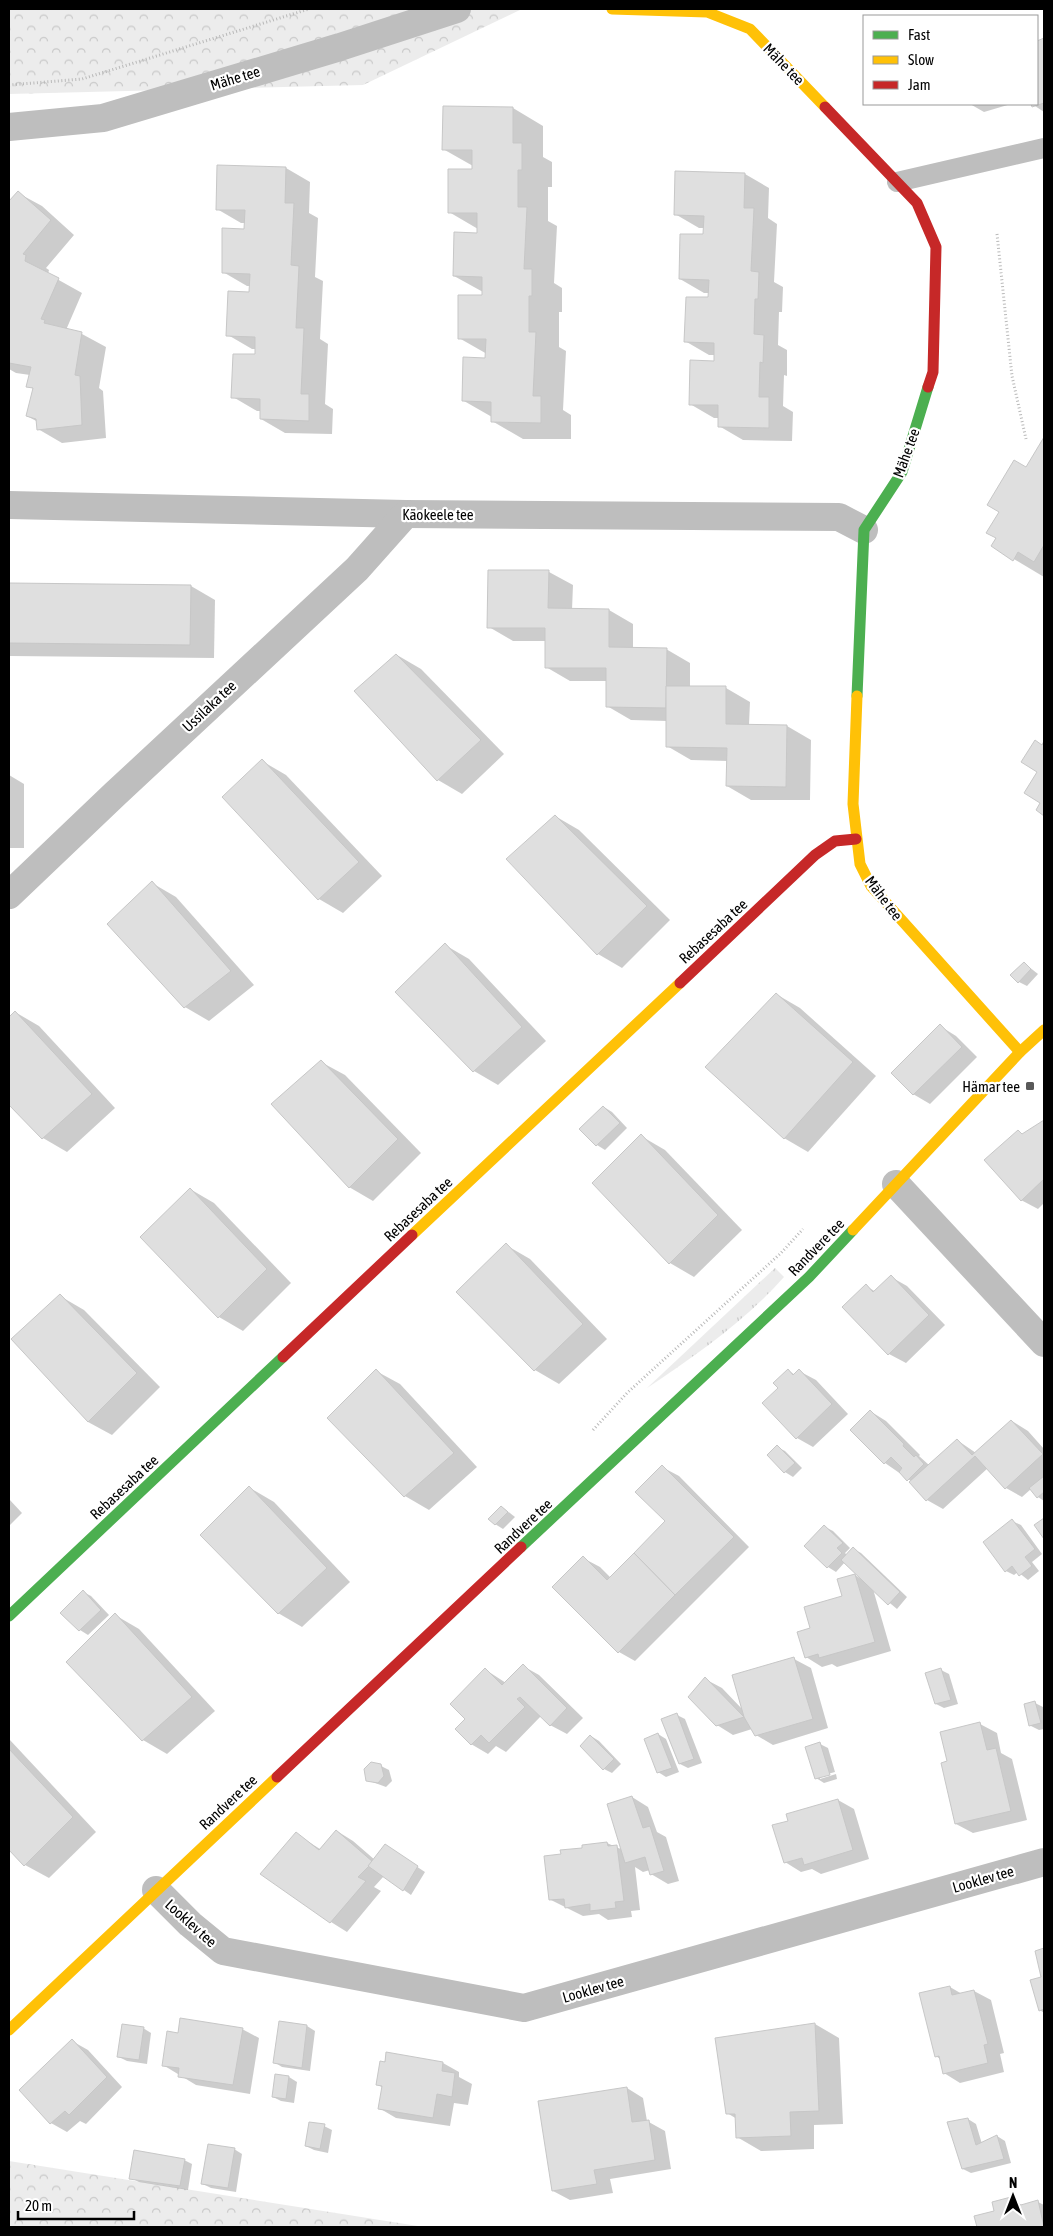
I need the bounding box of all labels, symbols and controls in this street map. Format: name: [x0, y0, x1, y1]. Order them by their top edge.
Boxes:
legend: [863, 15, 1038, 105]
text: Fast: [908, 26, 930, 43]
street label: Mähe tee: [760, 40, 808, 88]
text: Slow: [908, 51, 934, 68]
street label: Mähe tee: [208, 62, 262, 94]
text: Jam: [908, 76, 931, 93]
street label: Mähe tee: [889, 426, 923, 480]
street label: Käokeele tee: [402, 506, 474, 523]
street label: Ussilaka tee: [179, 677, 240, 735]
street label: Mähe tee: [862, 873, 906, 924]
street label: Rebasesaba tee: [676, 895, 751, 967]
place label: Hämar tee: [962, 1078, 1020, 1095]
marker: Hämar tee: [1024, 1080, 1036, 1092]
street label: Rebasesaba tee: [381, 1173, 456, 1245]
street label: Randvere tee: [785, 1215, 847, 1279]
street label: Rebasesaba tee: [87, 1451, 162, 1523]
street label: Randvere tee: [491, 1495, 556, 1557]
street label: Randvere tee: [196, 1771, 261, 1833]
street label: Looklev tee: [950, 1862, 1016, 1896]
street label: Looklev tee: [162, 1896, 220, 1950]
street label: Looklev tee: [560, 1972, 626, 2006]
north arrow: [988, 2171, 1038, 2221]
text: N: [1009, 2175, 1017, 2191]
scale bar: [18, 2188, 134, 2220]
text: 20 m: [25, 2197, 52, 2214]

